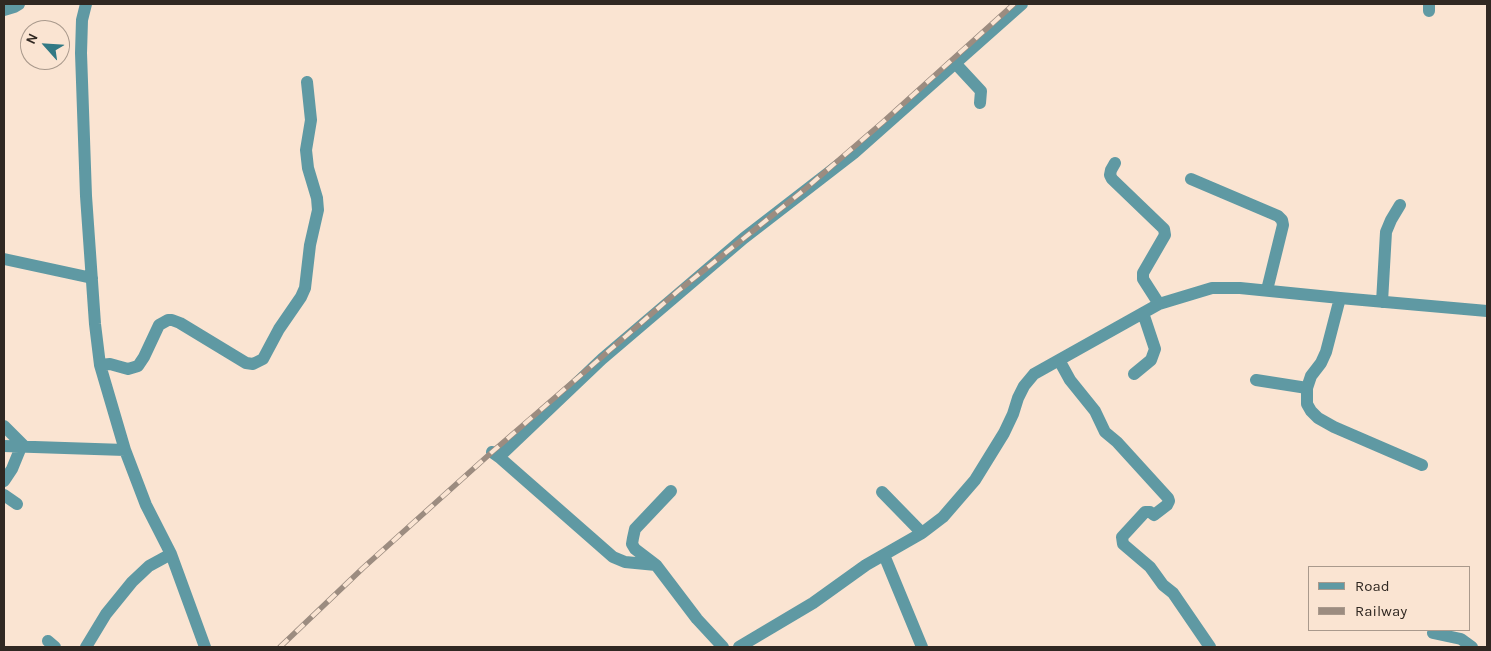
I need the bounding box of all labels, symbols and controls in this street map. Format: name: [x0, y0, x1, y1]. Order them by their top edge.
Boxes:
north arrow: [20, 20, 70, 70]
text: N: [22, 30, 42, 47]
legend: [1308, 566, 1471, 631]
text: Road: [1355, 577, 1390, 595]
text: Railway: [1355, 602, 1407, 620]

